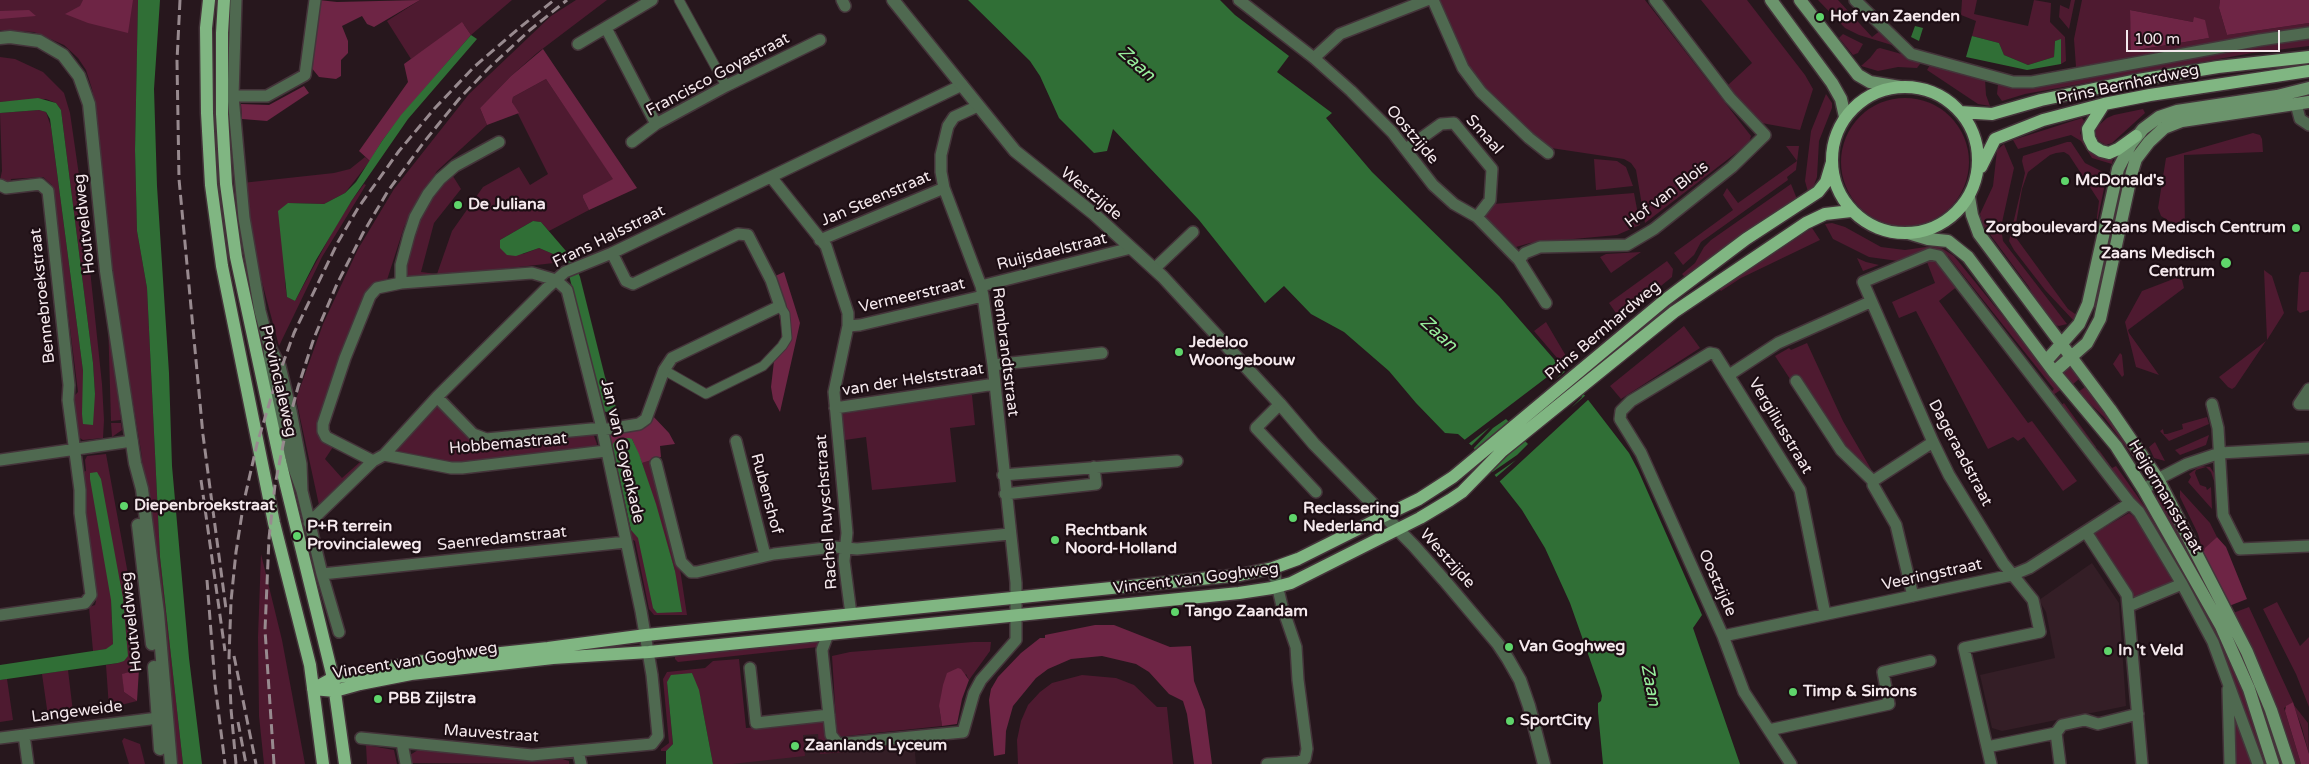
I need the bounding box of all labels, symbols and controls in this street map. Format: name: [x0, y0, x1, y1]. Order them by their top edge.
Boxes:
place label: Hof van Zaenden: [1830, 7, 1960, 27]
marker: Hof van Zaenden: [1814, 11, 1826, 23]
scale bar: [2129, 20, 2283, 52]
street label: Francisco Goyastraat: [643, 29, 793, 121]
text: 100 m: [2134, 30, 2180, 48]
water label: Zaan: [1113, 42, 1159, 86]
street label: Prins Bernhardweg: [2055, 61, 2201, 109]
street label: Oostzijde: [1382, 102, 1442, 168]
street label: Smaal: [1461, 111, 1507, 159]
street label: Hof van Blois: [1622, 157, 1712, 233]
street label: Westzijde: [1056, 163, 1126, 225]
street label: Jan Steenstraat: [818, 167, 934, 231]
place label: McDonald's: [2075, 171, 2164, 191]
street label: Houtveldweg: [70, 173, 100, 275]
marker: McDonald's: [2059, 175, 2071, 187]
place label: De Juliana: [468, 195, 546, 215]
marker: De Juliana: [452, 199, 464, 211]
street label: Frans Halsstraat: [550, 202, 668, 272]
place label: Zorgboulevard Zaans Medisch Centrum: [1986, 218, 2286, 238]
marker: Zorgboulevard Zaans Medisch Centrum: [2290, 222, 2302, 234]
street label: Bennebroekstraat: [26, 227, 60, 365]
street label: Ruijsdaelstraat: [995, 229, 1109, 275]
place label: Zaans Medisch Centrum: [2101, 244, 2215, 282]
marker: Zaans Medisch Centrum: [2219, 256, 2233, 270]
street label: Vermeerstraat: [857, 274, 967, 318]
street label: Prins Bernhardweg: [1541, 277, 1665, 385]
street label: Rembrandtstraat: [988, 286, 1022, 418]
water label: Zaan: [1415, 312, 1461, 356]
street label: Provincialeweg: [256, 323, 300, 439]
place label: Jedeloo Woongebouw: [1189, 333, 1295, 371]
marker: Jedeloo Woongebouw: [1173, 346, 1185, 358]
street label: van der Helststraat: [841, 359, 985, 401]
street label: Vergiliusstraat: [1744, 375, 1816, 477]
street label: Jan van Goyenkade: [596, 377, 648, 525]
street label: Dageraadstraat: [1924, 396, 1996, 510]
street label: Hobbemastraat: [448, 429, 568, 459]
street label: Rachel Ruyschstraat: [812, 434, 842, 590]
street label: Heijermansstraat: [2124, 437, 2206, 557]
street label: Rubenshof: [746, 451, 786, 537]
place label: Diepenbroekstraat: [134, 496, 275, 516]
place label: Reclassering Nederland: [1303, 499, 1399, 537]
marker: Diepenbroekstraat: [118, 500, 130, 512]
marker: Reclassering Nederland: [1287, 512, 1299, 524]
place label: P+R terrein Provincialeweg: [307, 517, 422, 555]
place label: Rechtbank Noord-Holland: [1065, 521, 1177, 559]
street label: Saenredamstraat: [436, 523, 568, 555]
street label: Westzijde: [1415, 525, 1479, 593]
marker: P+R terrein Provincialeweg: [291, 530, 303, 542]
marker: Rechtbank Noord-Holland: [1049, 534, 1061, 546]
street label: Oostzijde: [1694, 547, 1740, 619]
street label: Veeringstraat: [1880, 555, 1984, 595]
street label: Vincent van Goghweg: [1112, 559, 1280, 599]
street label: Houtveldweg: [117, 571, 147, 673]
place label: Tango Zaandam: [1185, 602, 1308, 622]
marker: Tango Zaandam: [1169, 606, 1181, 618]
place label: Van Goghweg: [1519, 637, 1625, 657]
street label: Vincent van Goghweg: [331, 638, 499, 684]
marker: Van Goghweg: [1503, 641, 1515, 653]
place label: In 't Veld: [2118, 641, 2183, 661]
marker: In 't Veld: [2102, 645, 2114, 657]
water label: Zaan: [1635, 662, 1665, 708]
place label: Timp & Simons: [1803, 682, 1917, 702]
marker: Timp & Simons: [1787, 686, 1799, 698]
place label: PBB Zijlstra: [388, 689, 476, 709]
marker: PBB Zijlstra: [372, 693, 384, 705]
street label: Langeweide: [30, 697, 124, 727]
place label: SportCity: [1520, 711, 1592, 731]
marker: SportCity: [1504, 715, 1516, 727]
street label: Mauvestraat: [443, 721, 539, 747]
place label: Zaanlands Lyceum: [805, 736, 947, 756]
marker: Zaanlands Lyceum: [789, 740, 801, 752]

